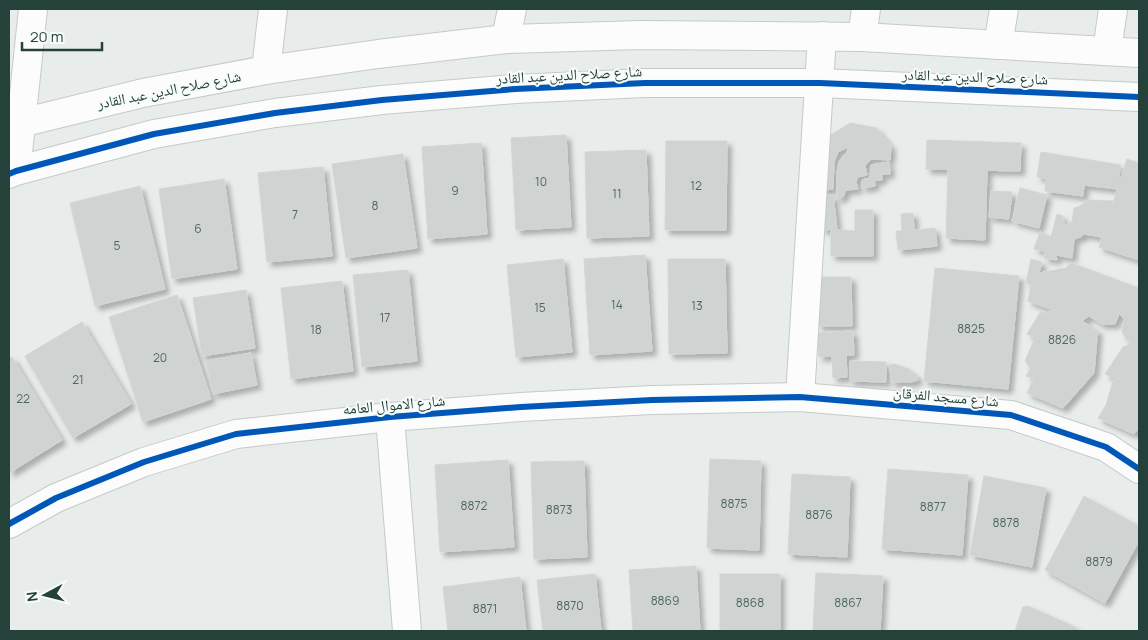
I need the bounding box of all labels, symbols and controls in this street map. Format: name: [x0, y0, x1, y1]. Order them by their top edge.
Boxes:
scale bar: [22, 20, 102, 52]
text: 20 m: [30, 26, 63, 47]
street label: شارع صلاح الدين عبد القادر: [494, 60, 643, 89]
street label: شارع صلاح الدين عبد القادر: [901, 63, 1049, 90]
street label: شارع صلاح الدين عبد القادر: [94, 65, 243, 114]
house number: 10: [535, 173, 547, 190]
house number: 12: [690, 177, 702, 194]
house number: 9: [451, 182, 459, 199]
house number: 11: [612, 185, 622, 202]
house number: 8: [372, 197, 379, 214]
house number: 7: [292, 206, 298, 223]
house number: 6: [194, 220, 202, 237]
house number: 5: [114, 237, 121, 254]
house number: 14: [611, 296, 623, 313]
house number: 13: [691, 297, 703, 314]
house number: 15: [534, 299, 546, 316]
house number: 17: [380, 309, 390, 326]
house number: 8825: [957, 320, 985, 337]
house number: 18: [310, 321, 322, 338]
house number: 8826: [1048, 331, 1076, 348]
house number: 20: [153, 349, 167, 366]
house number: 21: [72, 371, 84, 388]
street label: شارع مسجد الفرقان: [892, 381, 1000, 412]
house number: 22: [16, 390, 30, 407]
street label: شارع الاموال العامه: [342, 390, 446, 419]
house number: 8875: [721, 495, 748, 512]
house number: 8872: [461, 497, 488, 514]
house number: 8877: [920, 498, 946, 515]
house number: 8873: [546, 501, 572, 518]
house number: 8876: [805, 506, 833, 523]
house number: 8878: [993, 514, 1019, 531]
house number: 8879: [1085, 553, 1113, 570]
north arrow: [20, 570, 70, 620]
text: N: [22, 590, 42, 603]
house number: 8869: [651, 592, 679, 609]
house number: 8868: [736, 594, 764, 611]
house number: 8867: [834, 594, 862, 611]
house number: 8870: [556, 597, 584, 614]
house number: 8871: [473, 600, 497, 617]

